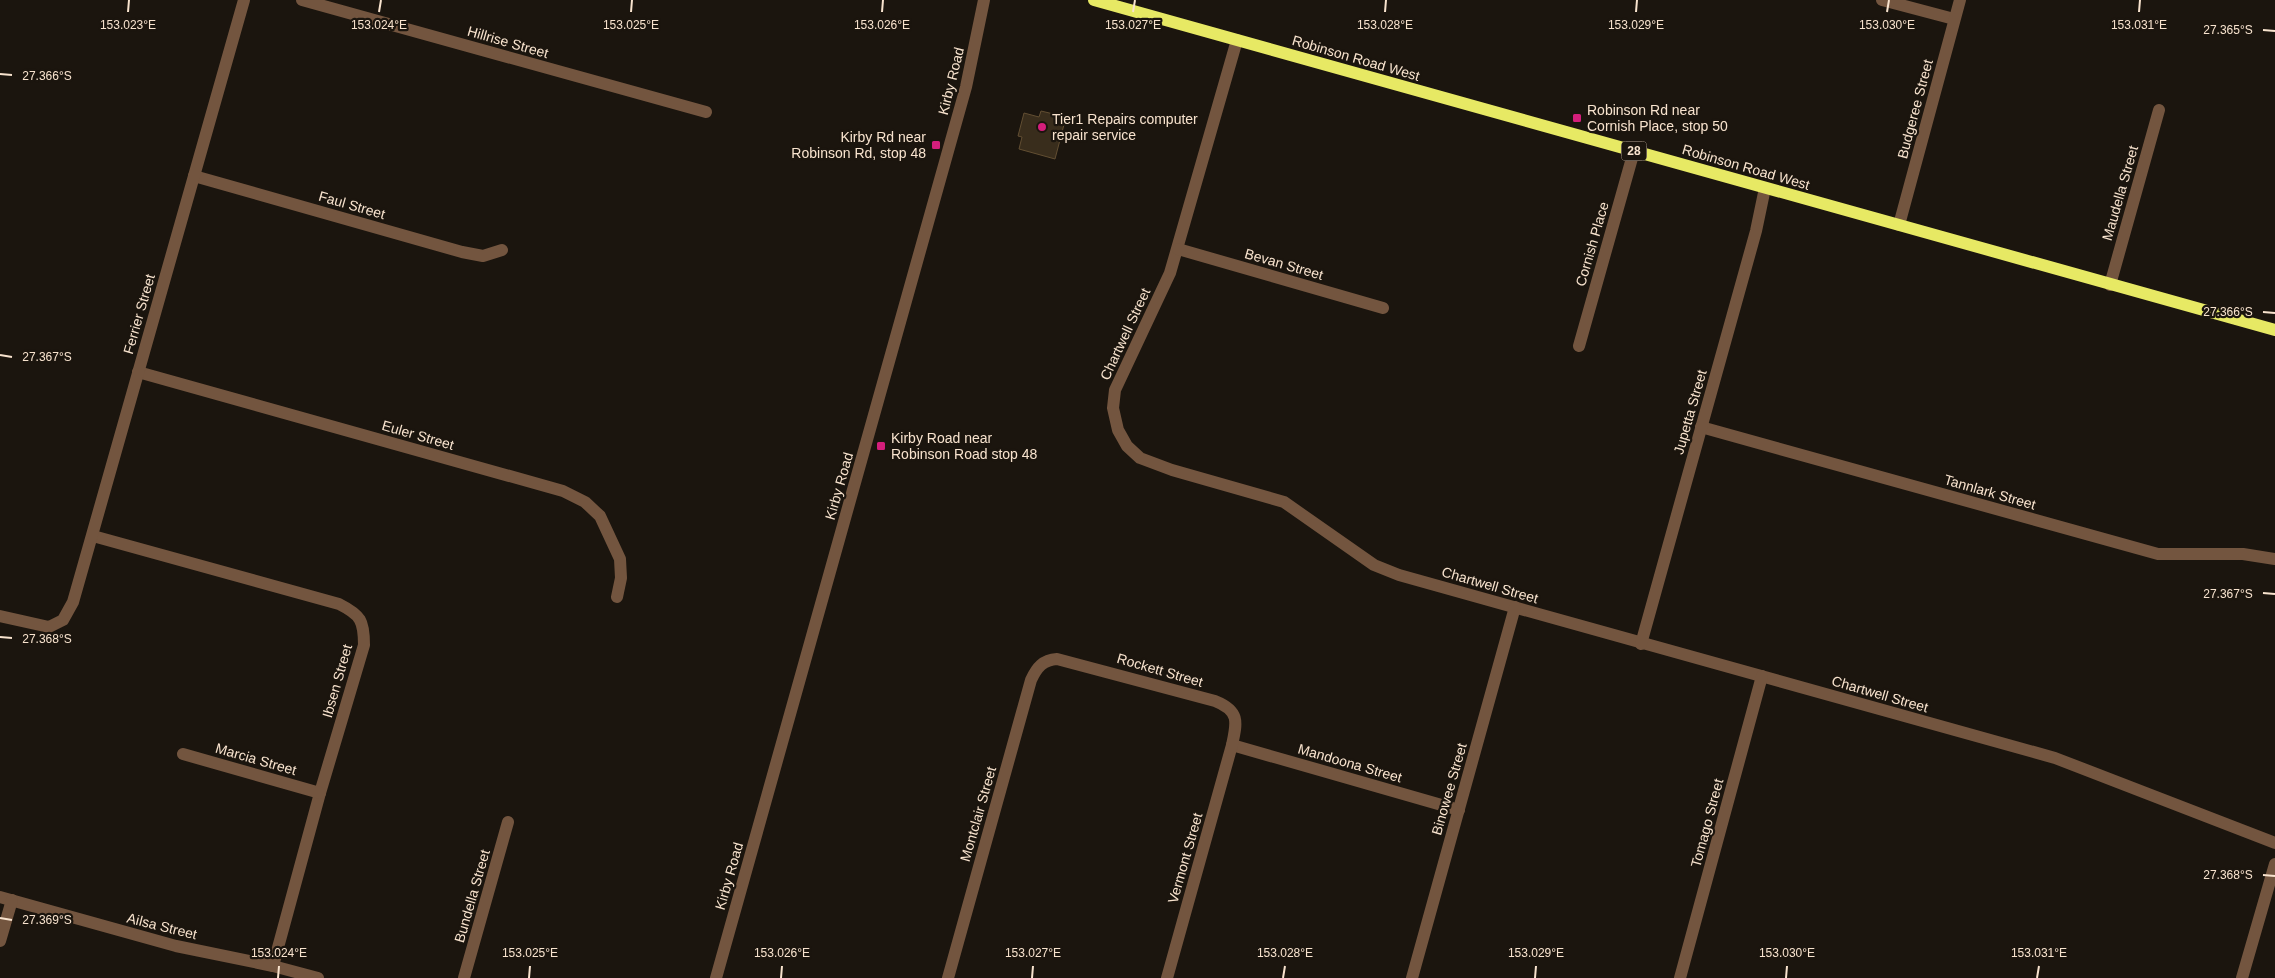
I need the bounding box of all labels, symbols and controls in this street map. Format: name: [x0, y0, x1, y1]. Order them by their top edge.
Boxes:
text: 153.023°E: [100, 18, 156, 32]
text: 153.024°E: [351, 18, 407, 32]
text: 153.025°E: [603, 18, 659, 32]
text: 153.026°E: [854, 18, 910, 32]
text: 153.027°E: [1105, 18, 1161, 32]
text: 153.028°E: [1357, 18, 1413, 32]
text: 153.029°E: [1608, 18, 1664, 32]
text: 153.030°E: [1859, 18, 1915, 32]
text: 153.031°E: [2111, 18, 2167, 32]
street label: Hillrise Street: [466, 23, 550, 61]
text: 27.365°S: [2203, 23, 2253, 37]
street label: Robinson Road West: [1290, 32, 1422, 84]
street label: Kirby Road: [935, 45, 967, 117]
street label: Budgeree Street: [1894, 58, 1936, 160]
text: 27.366°S: [22, 69, 72, 83]
place label: Robinson Rd near Cornish Place, stop 50: [1587, 102, 1728, 134]
place label: Tier1 Repairs computer repair service: [1052, 111, 1198, 143]
marker: Robinson Rd near Cornish Place, stop 50: [1571, 112, 1583, 124]
marker: Tier1 Repairs computer repair service: [1036, 121, 1048, 133]
place label: Kirby Rd near Robinson Rd, stop 48: [791, 129, 926, 161]
marker: Kirby Rd near Robinson Rd, stop 48: [930, 139, 942, 151]
street label: Robinson Road West: [1680, 141, 1812, 193]
road number: 28: [1622, 142, 1646, 160]
street label: Maudella Street: [2099, 144, 2141, 242]
street label: Faul Street: [317, 188, 387, 222]
street label: Cornish Place: [1572, 200, 1612, 288]
street label: Bevan Street: [1243, 245, 1325, 283]
street label: Ferrier Street: [120, 272, 158, 356]
street label: Chartwell Street: [1097, 285, 1153, 383]
text: 27.366°S: [2203, 305, 2253, 319]
text: 27.367°S: [22, 350, 72, 364]
street label: Jupetta Street: [1670, 368, 1710, 456]
street label: Euler Street: [380, 417, 456, 453]
place label: Kirby Road near Robinson Road stop 48: [891, 430, 1038, 462]
marker: Kirby Road near Robinson Road stop 48: [875, 440, 887, 452]
street label: Kirby Road: [822, 451, 856, 521]
street label: Tannlark Street: [1943, 471, 2038, 513]
street label: Chartwell Street: [1440, 564, 1540, 606]
text: 27.367°S: [2203, 587, 2253, 601]
text: 27.368°S: [22, 632, 72, 646]
street label: Ibsen Street: [319, 642, 355, 719]
street label: Rockett Street: [1115, 650, 1205, 690]
street label: Chartwell Street: [1830, 673, 1930, 715]
street label: Marcia Street: [214, 740, 298, 778]
street label: Mandoona Street: [1296, 741, 1404, 786]
street label: Binowee Street: [1428, 741, 1470, 837]
street label: Montclair Street: [957, 765, 999, 863]
street label: Tomago Street: [1687, 777, 1727, 869]
street label: Vermont Street: [1164, 811, 1206, 905]
street label: Kirby Road: [712, 841, 746, 911]
street label: Bundella Street: [451, 848, 493, 944]
text: 27.368°S: [2203, 868, 2253, 882]
street label: Ailsa Street: [125, 910, 199, 942]
text: 27.369°S: [22, 913, 72, 927]
text: 153.024°E: [251, 946, 307, 960]
text: 153.025°E: [502, 946, 558, 960]
text: 153.026°E: [754, 946, 810, 960]
text: 153.027°E: [1005, 946, 1061, 960]
text: 153.028°E: [1257, 946, 1313, 960]
text: 153.029°E: [1508, 946, 1564, 960]
text: 153.030°E: [1759, 946, 1815, 960]
text: 153.031°E: [2011, 946, 2067, 960]

